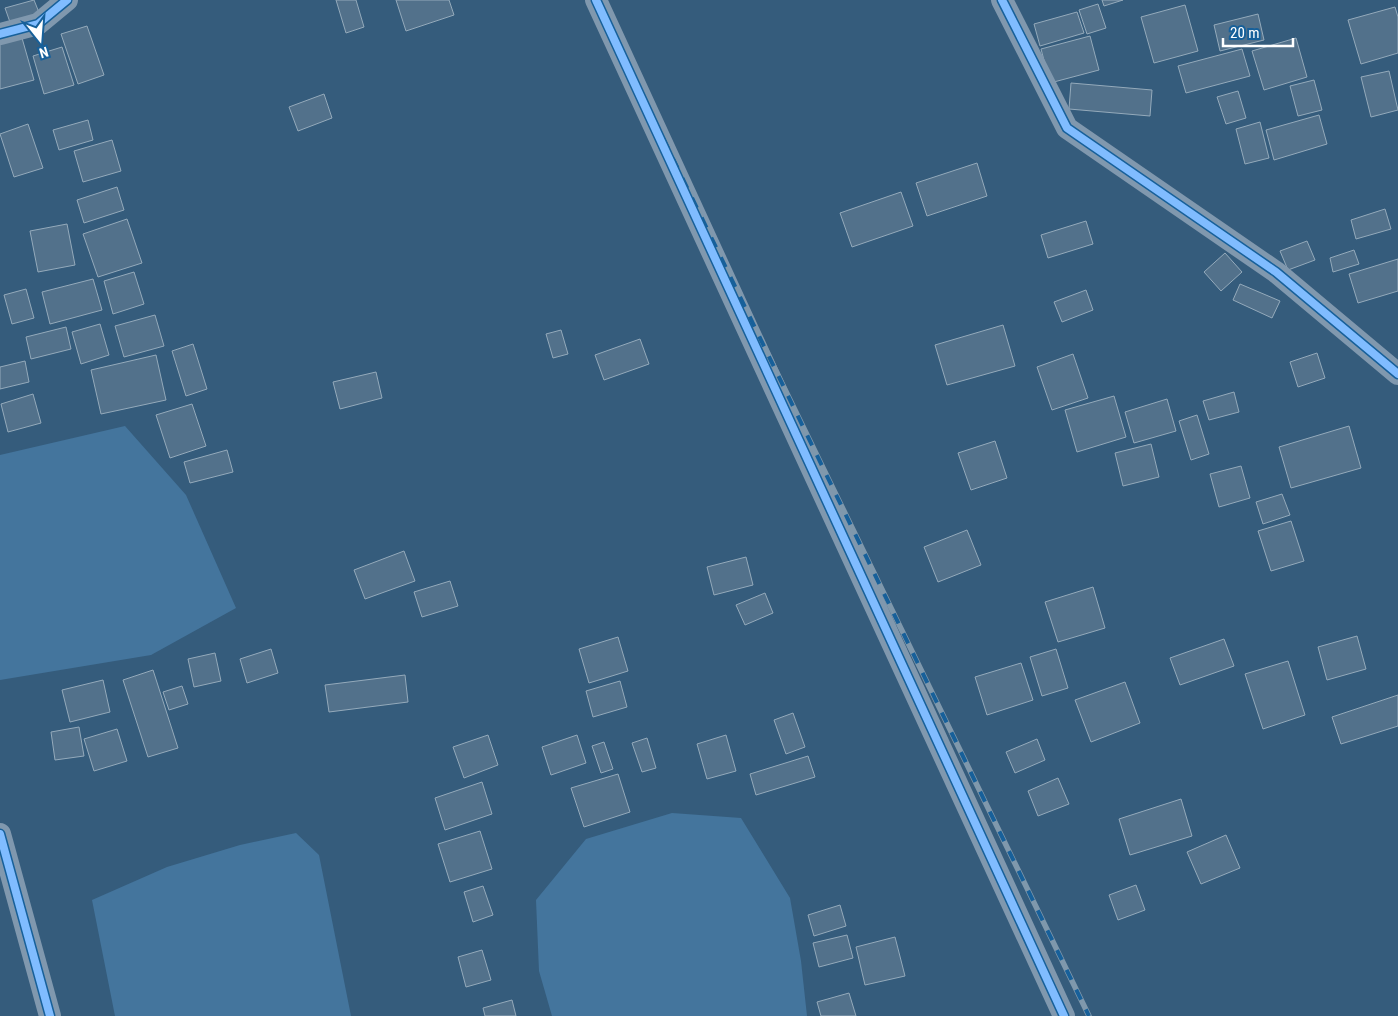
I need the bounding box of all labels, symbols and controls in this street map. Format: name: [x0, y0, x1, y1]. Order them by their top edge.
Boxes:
north arrow: [15, 15, 65, 65]
scale bar: [1223, 15, 1293, 47]
text: 20 m: [1230, 24, 1260, 42]
text: N: [37, 44, 50, 61]

